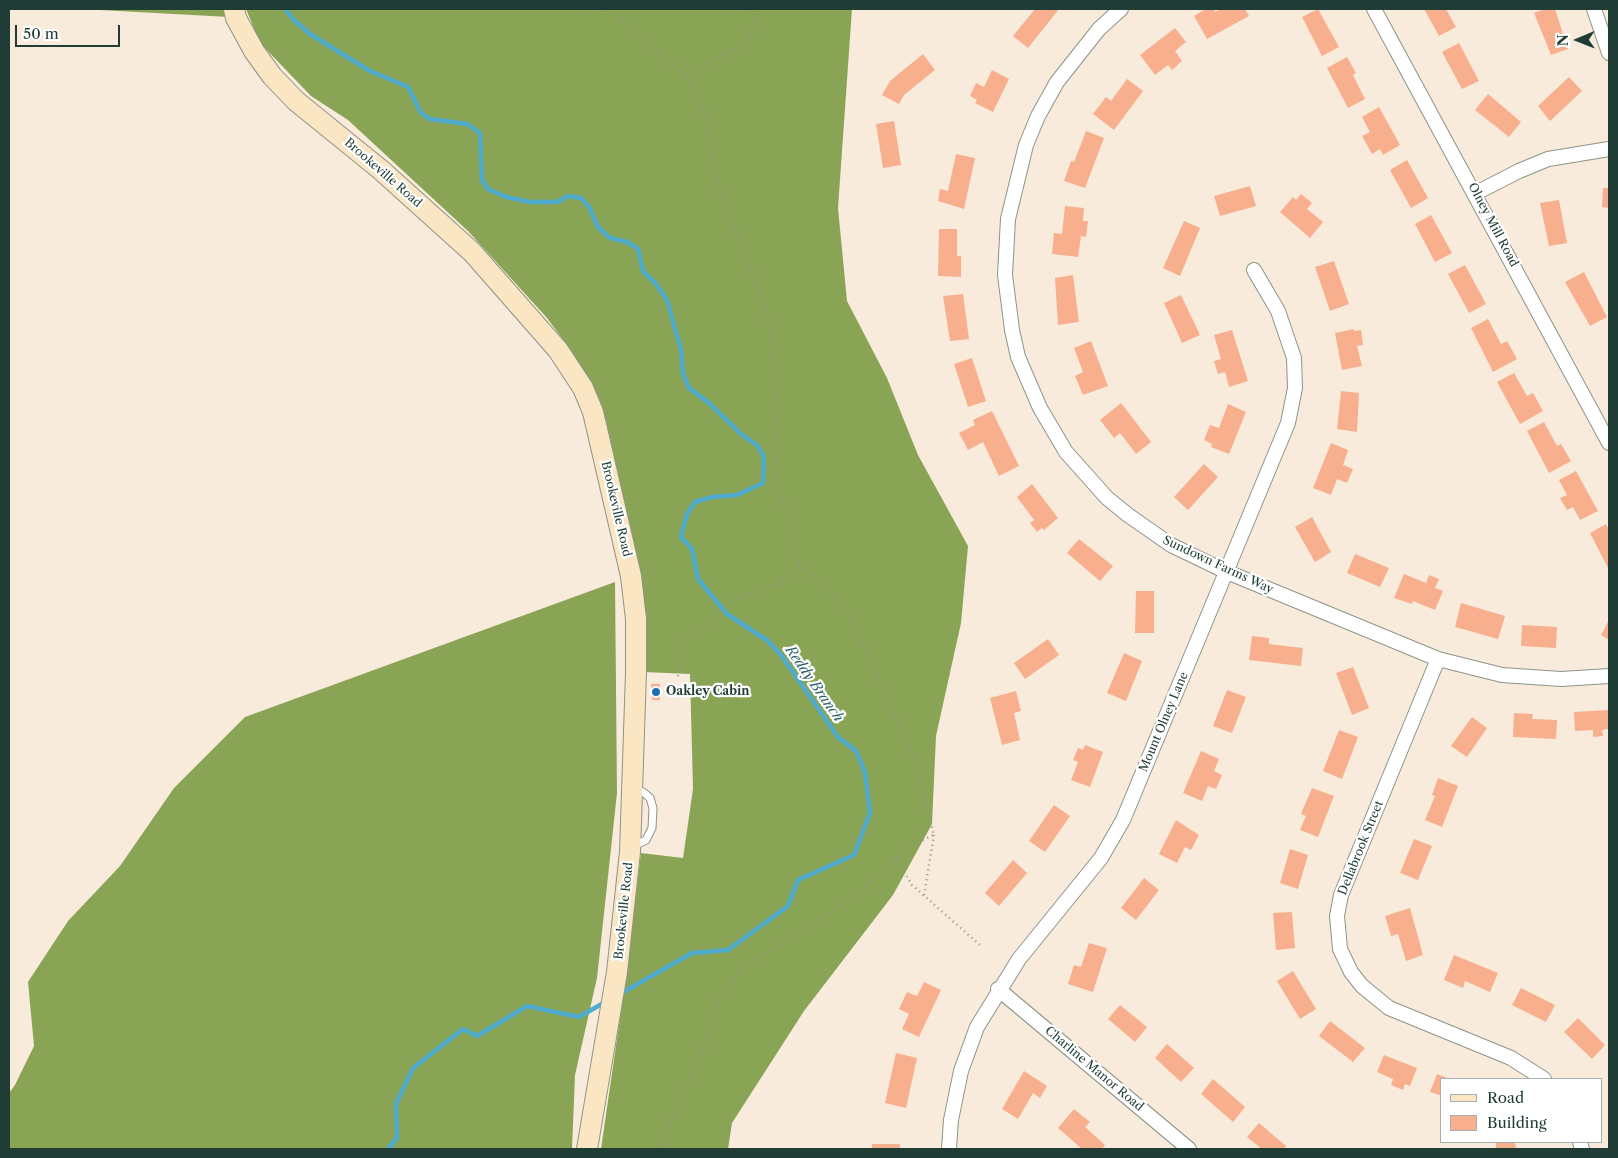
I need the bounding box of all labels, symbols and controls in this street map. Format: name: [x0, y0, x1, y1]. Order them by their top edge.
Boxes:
scale bar: [18, 15, 122, 47]
north arrow: [1553, 15, 1603, 65]
text: 50 m: [23, 24, 59, 43]
text: N: [1554, 34, 1572, 47]
street label: Brookeville Road: [341, 135, 425, 211]
street label: Olney Mill Road: [1465, 181, 1521, 269]
street label: Brookeville Road: [598, 460, 634, 558]
street label: Sundown Farms Way: [1160, 533, 1276, 597]
water label: Reddy Branch: [782, 643, 846, 725]
street label: Mount Olney Lane: [1136, 670, 1192, 774]
place label: Oakley Cabin: [666, 685, 750, 699]
marker: Oakley Cabin: [650, 686, 662, 698]
street label: Dellabrook Street: [1335, 799, 1387, 897]
street label: Brookeville Road: [612, 862, 636, 960]
street label: Charline Manor Road: [1042, 1024, 1146, 1114]
legend: [1440, 1078, 1603, 1143]
text: Road: [1487, 1088, 1524, 1107]
text: Building: [1487, 1113, 1547, 1132]

